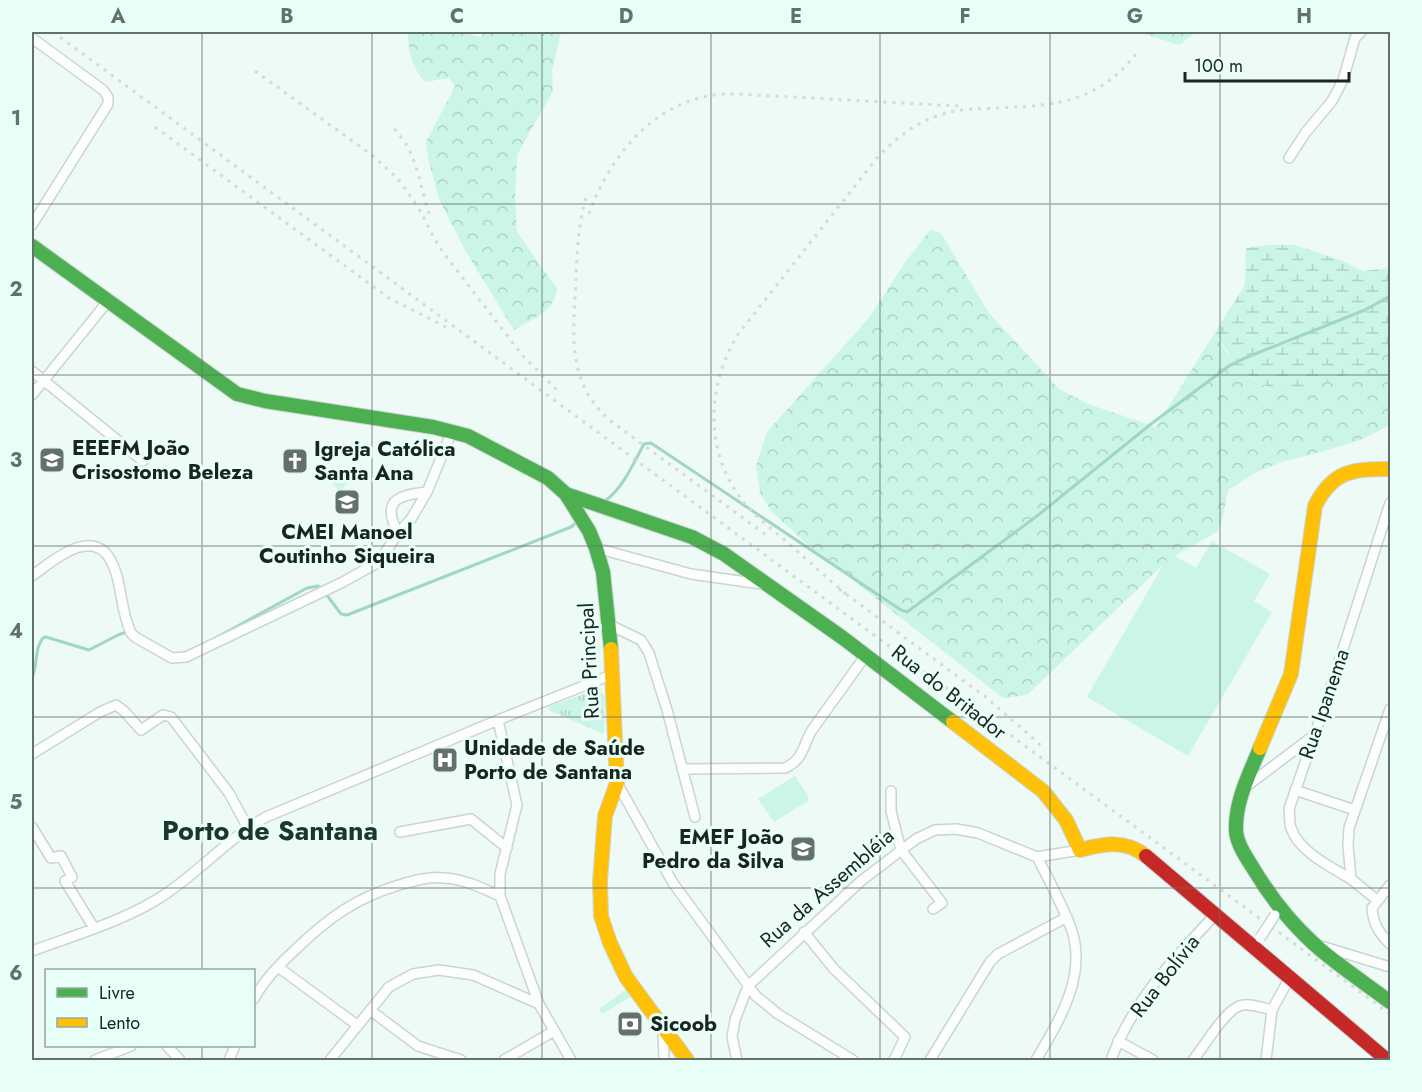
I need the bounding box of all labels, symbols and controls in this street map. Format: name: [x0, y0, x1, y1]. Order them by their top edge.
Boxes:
text: A: [110, 2, 126, 31]
text: B: [280, 2, 294, 31]
text: C: [450, 2, 464, 31]
text: D: [619, 2, 633, 31]
text: E: [790, 2, 802, 31]
text: F: [959, 2, 971, 31]
text: G: [1127, 2, 1143, 31]
text: H: [1296, 2, 1312, 31]
scale bar: [1185, 45, 1348, 83]
text: 100 m: [1194, 53, 1243, 79]
text: 1: [11, 104, 21, 133]
text: 2: [9, 275, 23, 304]
place label: EEEFM João Crisostomo Beleza: [72, 433, 253, 487]
place label: Igreja Católica Santa Ana: [314, 434, 455, 488]
school or university icon: EEEFM João Crisostomo Beleza: [37, 445, 67, 475]
text: 3: [10, 446, 22, 475]
church icon: Igreja Católica Santa Ana: [280, 446, 310, 476]
school or university icon: CMEI Manoel Coutinho Siqueira: [332, 487, 362, 517]
place label: CMEI Manoel Coutinho Siqueira: [259, 517, 435, 571]
street label: Rua Principal: [571, 602, 607, 720]
text: 4: [9, 617, 23, 646]
street label: Rua do Britador: [885, 637, 1014, 747]
street label: Rua Ipanema: [1291, 645, 1357, 763]
place label: Unidade de Saúde Porto de Santana: [464, 733, 645, 787]
hospital icon: Unidade de Saúde Porto de Santana: [430, 745, 460, 775]
text: 5: [10, 788, 23, 817]
district label: Porto de Santana: [162, 811, 378, 850]
street label: Rua da Assembléia: [753, 821, 901, 955]
place label: EMEF João Pedro da Silva: [642, 822, 784, 876]
school or university icon: EMEF João Pedro da Silva: [788, 834, 818, 864]
street label: Rua Bolívia: [1123, 928, 1207, 1024]
text: 6: [9, 959, 23, 988]
legend: [45, 969, 255, 1047]
text: Livre: [99, 980, 135, 1006]
bank icon: Sicoob: [615, 1009, 645, 1039]
place label: Sicoob: [650, 1009, 717, 1039]
text: Lento: [99, 1010, 140, 1036]

